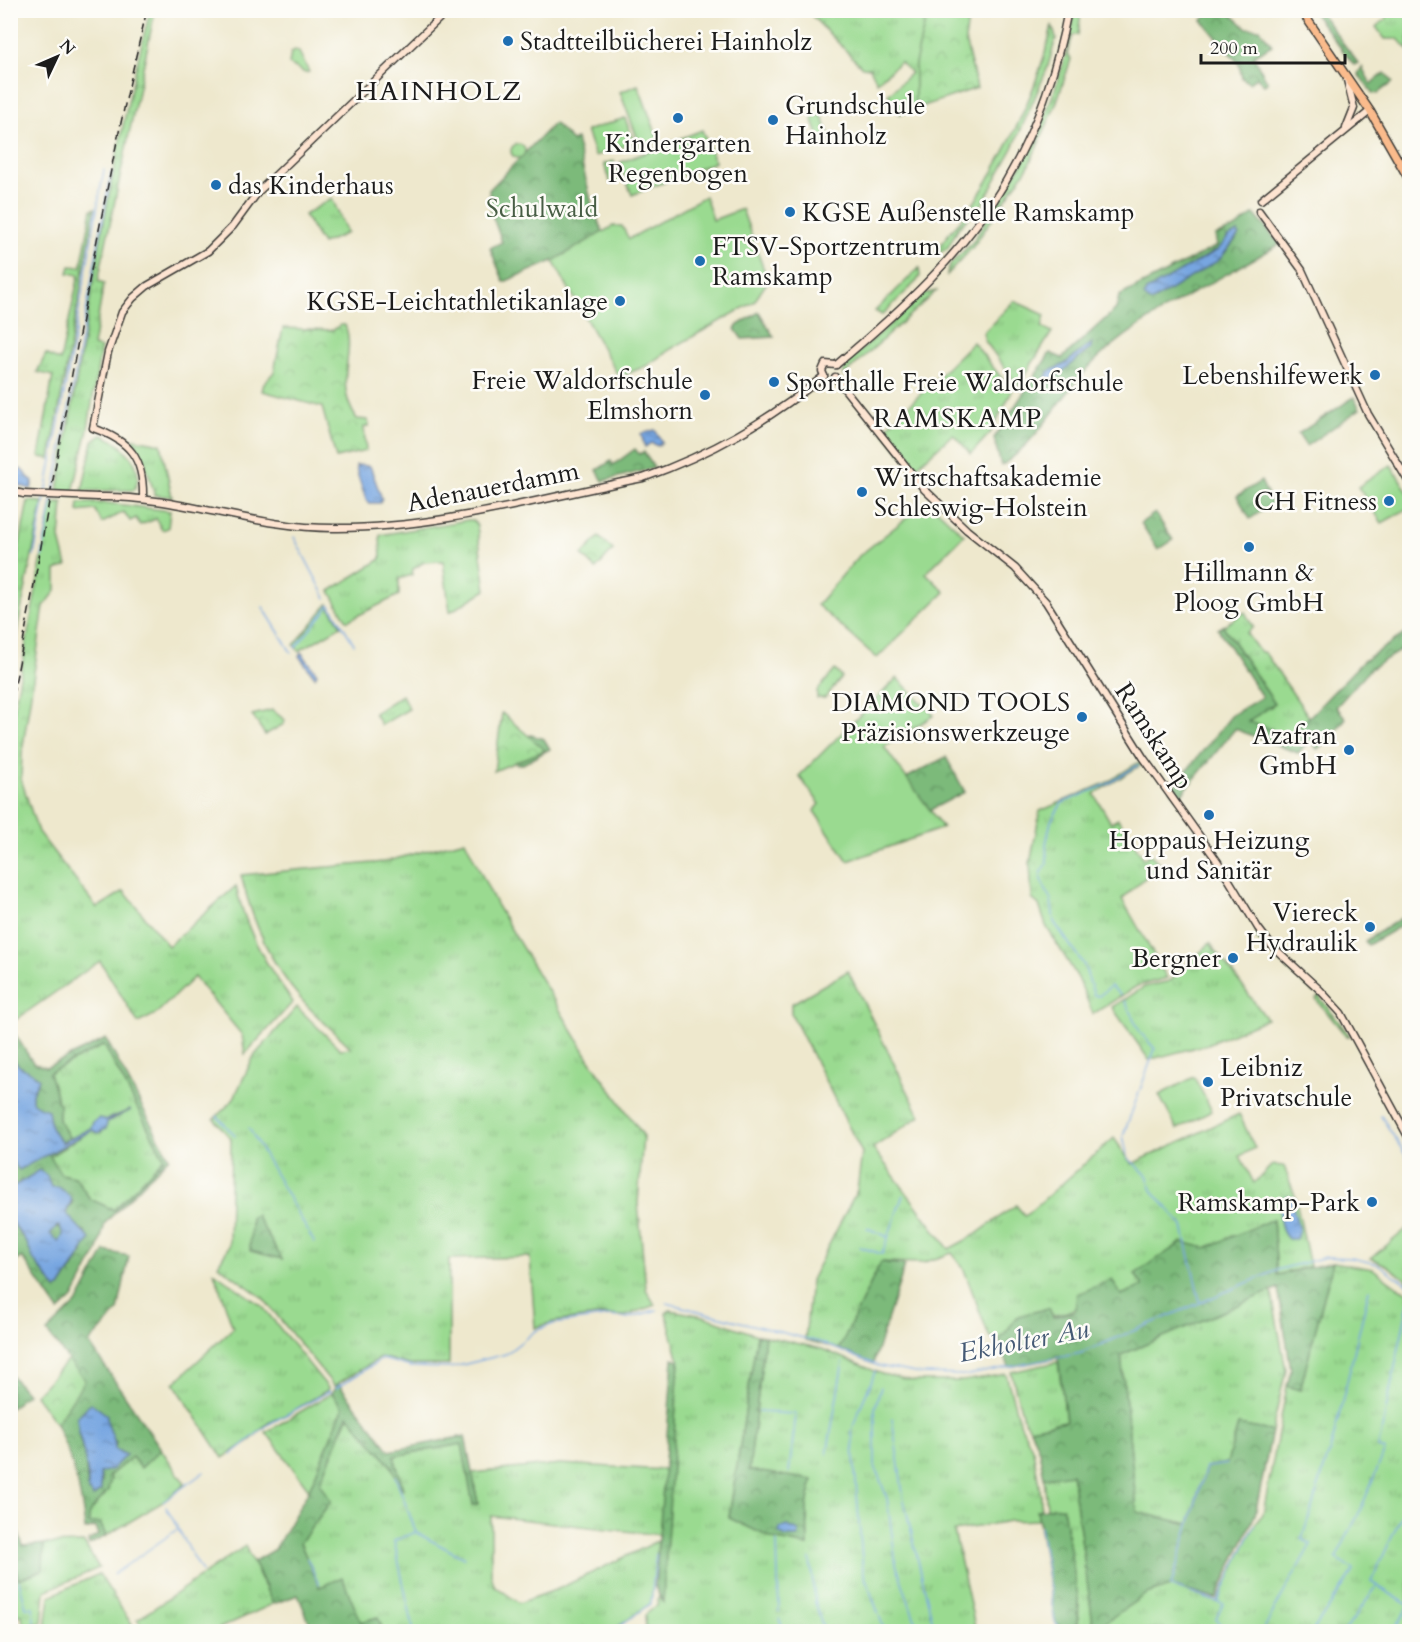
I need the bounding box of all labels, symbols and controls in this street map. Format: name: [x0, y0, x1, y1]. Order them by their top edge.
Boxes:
place label: Stadtteilbücherei Hainholz: [520, 24, 812, 59]
north arrow: [27, 27, 87, 87]
scale bar: [1201, 27, 1345, 65]
marker: Stadtteilbücherei Hainholz: [501, 34, 515, 48]
text: N: [54, 35, 80, 60]
text: 200 m: [1210, 36, 1258, 61]
district label: HAINHOLZ: [355, 73, 523, 110]
place label: Grundschule Hainholz: [785, 88, 925, 153]
marker: Kindergarten Regenbogen: [671, 111, 685, 125]
marker: Grundschule Hainholz: [766, 113, 780, 127]
place label: Kindergarten Regenbogen: [605, 126, 752, 191]
place label: das Kinderhaus: [228, 168, 394, 203]
marker: das Kinderhaus: [209, 178, 223, 192]
park label: Schulwald: [486, 191, 598, 226]
place label: KGSE Außenstelle Ramskamp: [802, 195, 1134, 230]
marker: KGSE Außenstelle Ramskamp: [783, 205, 797, 219]
place label: FTSV-Sportzentrum Ramskamp: [712, 229, 940, 294]
marker: FTSV-Sportzentrum Ramskamp: [693, 254, 707, 268]
place label: KGSE-Leichtathletikanlage: [306, 284, 608, 319]
marker: KGSE-Leichtathletikanlage: [613, 294, 627, 308]
place label: Lebenshilfewerk: [1182, 358, 1363, 393]
place label: Freie Waldorfschule Elmshorn: [471, 363, 693, 428]
place label: Sporthalle Freie Waldorfschule: [786, 365, 1124, 400]
marker: Lebenshilfewerk: [1368, 368, 1382, 382]
marker: Sporthalle Freie Waldorfschule: [767, 375, 781, 389]
marker: Freie Waldorfschule Elmshorn: [698, 388, 712, 402]
district label: RAMSKAMP: [873, 400, 1043, 437]
street label: Adenauerdamm: [404, 453, 582, 521]
place label: Wirtschaftsakademie Schleswig-Holstein: [873, 460, 1102, 525]
place label: CH Fitness: [1254, 484, 1377, 519]
marker: Wirtschaftsakademie Schleswig-Holstein: [855, 485, 869, 499]
marker: CH Fitness: [1382, 494, 1396, 508]
marker: Hillmann & Ploog GmbH: [1242, 540, 1256, 554]
place label: Hillmann & Ploog GmbH: [1174, 555, 1324, 620]
street label: Ramskamp: [1106, 676, 1202, 796]
place label: DIAMOND TOOLS Präzisionswerkzeuge: [831, 685, 1070, 750]
marker: DIAMOND TOOLS Präzisionswerkzeuge: [1075, 710, 1089, 724]
place label: Azafran GmbH: [1252, 718, 1337, 783]
marker: Azafran GmbH: [1342, 743, 1356, 757]
marker: Hoppaus Heizung und Sanitär: [1202, 808, 1216, 822]
place label: Hoppaus Heizung und Sanitär: [1109, 823, 1310, 888]
place label: Viereck Hydraulik: [1246, 895, 1358, 960]
marker: Viereck Hydraulik: [1363, 920, 1377, 934]
place label: Bergner: [1131, 941, 1222, 976]
marker: Bergner: [1226, 951, 1240, 965]
place label: Leibniz Privatschule: [1220, 1050, 1352, 1115]
marker: Leibniz Privatschule: [1201, 1075, 1215, 1089]
place label: Ramskamp-Park: [1177, 1185, 1360, 1220]
marker: Ramskamp-Park: [1365, 1195, 1379, 1209]
water label: Ekholter Au: [956, 1310, 1092, 1372]

